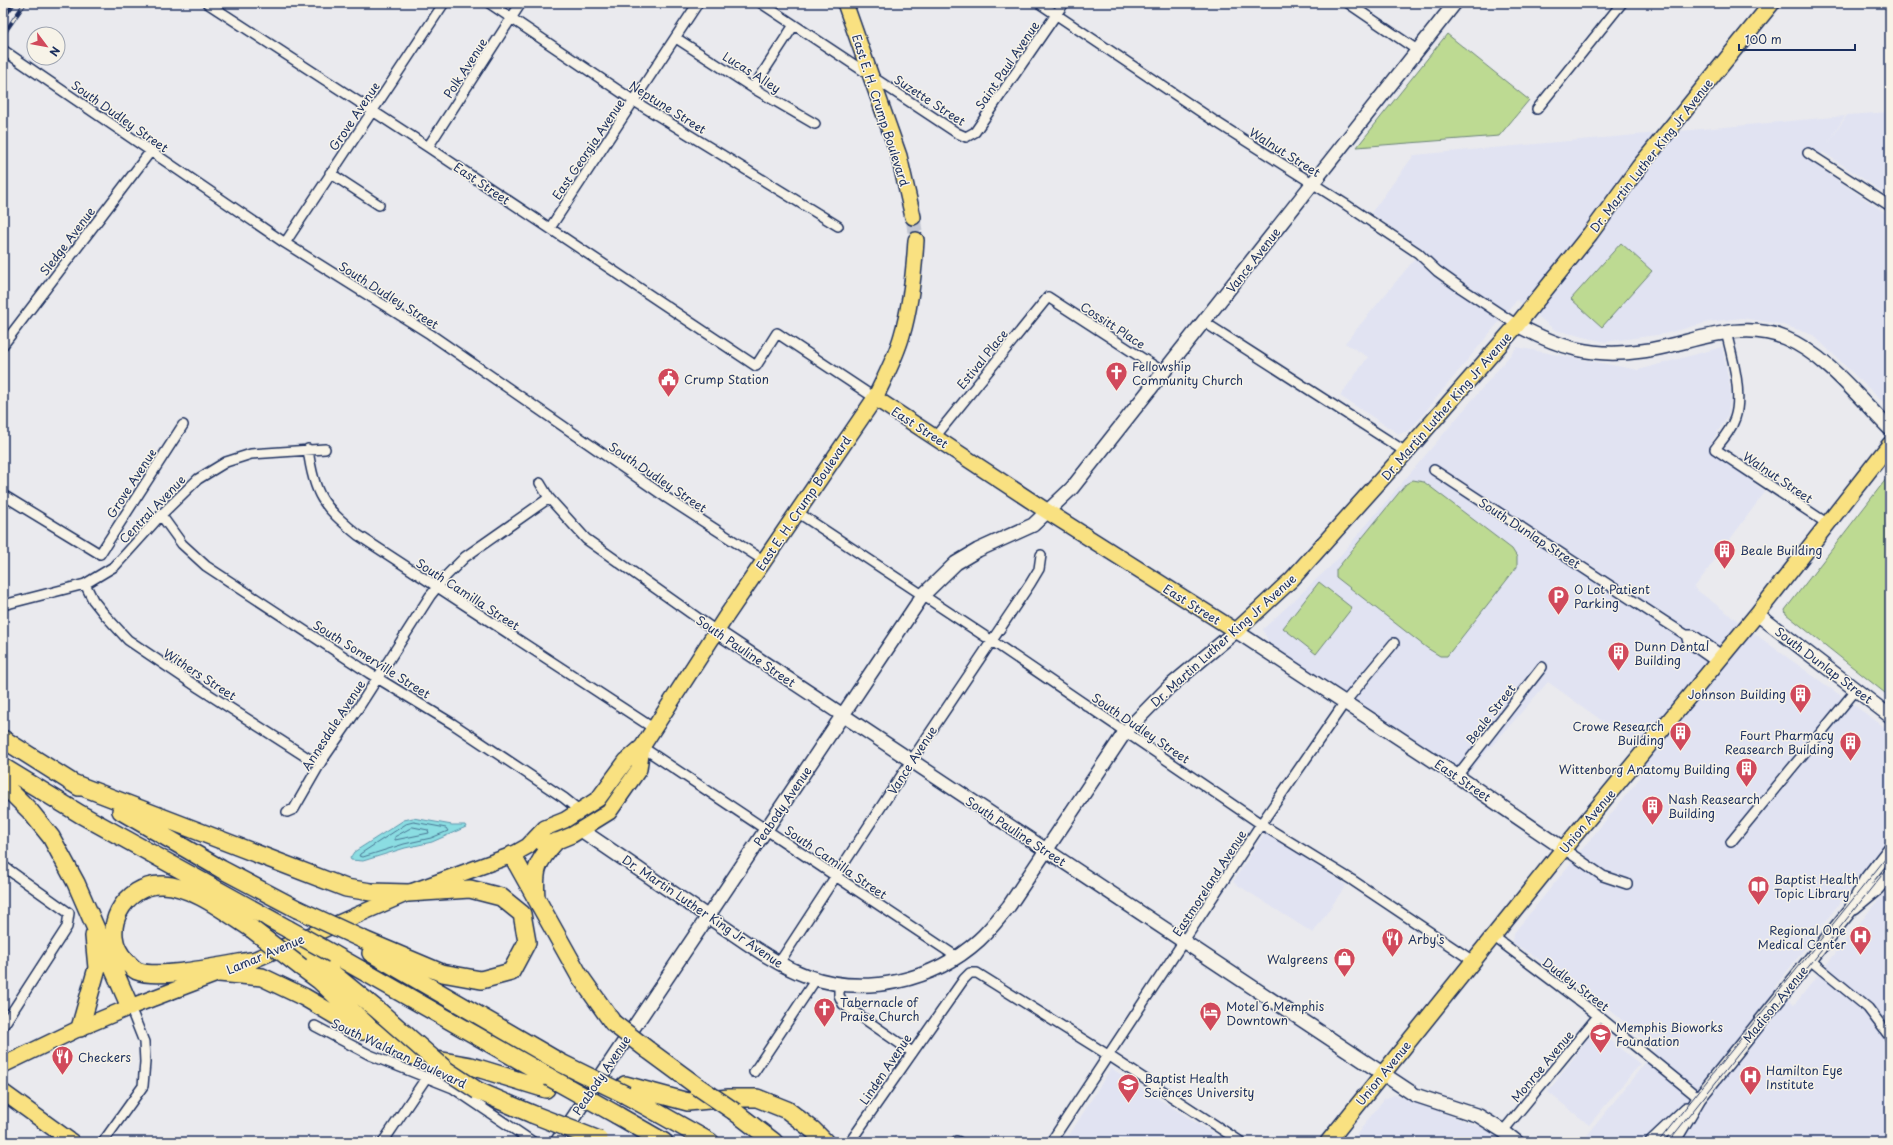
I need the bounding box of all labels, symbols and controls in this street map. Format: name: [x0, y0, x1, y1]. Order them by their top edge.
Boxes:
street label: Saint Paul Avenue: [971, 17, 1044, 113]
north arrow: [26, 26, 66, 66]
scale bar: [1739, 26, 1855, 52]
text: 100 m: [1745, 30, 1782, 48]
street label: East E. H. Crump Boulevard: [848, 32, 914, 189]
street label: Polk Avenue: [439, 34, 492, 102]
text: N: [45, 43, 64, 60]
street label: Lucas Alley: [719, 47, 785, 97]
street label: Suzette Street: [891, 70, 969, 130]
street label: Dr. Martin Luther King Jr Avenue: [1585, 74, 1717, 236]
street label: South Dudley Street: [68, 76, 172, 156]
street label: Neptune Street: [626, 76, 710, 138]
street label: Grove Avenue: [324, 78, 384, 154]
street label: East Georgia Avenue: [547, 95, 629, 203]
street label: Walnut Street: [1246, 123, 1324, 181]
street label: East Street: [450, 158, 514, 209]
street label: Sledge Avenue: [35, 202, 99, 279]
street label: Vance Avenue: [1222, 223, 1285, 296]
street label: South Dudley Street: [336, 257, 443, 333]
street label: Cossitt Place: [1077, 297, 1149, 353]
street label: Estival Place: [952, 325, 1012, 393]
street label: Dr. Martin Luther King Jr Avenue: [1377, 328, 1516, 484]
place label: Fellowship Community Church: [1132, 357, 1243, 389]
church icon: Fellowship Community Church: [1104, 360, 1130, 393]
public building icon: Crump Station: [655, 366, 681, 399]
place label: Crump Station: [684, 370, 769, 388]
street label: East Street: [888, 402, 952, 452]
street label: East E. H. Crump Boulevard: [751, 432, 855, 574]
street label: South Dudley Street: [605, 437, 711, 517]
street label: Grove Avenue: [102, 445, 160, 521]
street label: Walnut Street: [1739, 447, 1817, 507]
street label: Central Avenue: [115, 471, 189, 547]
street label: South Dunlap Street: [1476, 493, 1584, 573]
building icon: Beale Building: [1711, 537, 1737, 570]
place label: Beale Building: [1740, 541, 1822, 559]
street label: South Camilla Street: [413, 554, 523, 634]
street label: Dr. Martin Luther King Jr Avenue: [1146, 569, 1300, 710]
street label: East Street: [1160, 579, 1224, 629]
place label: O Lot Patient Parking: [1574, 580, 1650, 612]
parking icon: O Lot Patient Parking: [1545, 583, 1571, 616]
street label: South Pauline Street: [693, 611, 799, 691]
street label: South Somerville Street: [310, 616, 434, 702]
street label: South Dunlap Street: [1772, 622, 1877, 708]
place label: Dunn Dental Building: [1634, 637, 1709, 669]
building icon: Dunn Dental Building: [1605, 640, 1631, 673]
street label: Withers Street: [160, 644, 240, 704]
street label: Annesdale Avenue: [297, 676, 369, 774]
street label: Beale Street: [1461, 680, 1519, 748]
building icon: Johnson Building: [1788, 681, 1814, 714]
place label: Johnson Building: [1688, 685, 1786, 703]
street label: South Dudley Street: [1088, 688, 1194, 768]
place label: Crowe Research Building: [1572, 717, 1664, 749]
building icon: Crowe Research Building: [1667, 720, 1693, 753]
street label: Vance Avenue: [883, 722, 941, 798]
place label: Fourt Pharmacy Reasearch Building: [1725, 726, 1834, 758]
building icon: Fourt Pharmacy Reasearch Building: [1837, 729, 1863, 762]
street label: East Street: [1431, 755, 1495, 806]
building icon: Wittenborg Anatomy Building: [1733, 756, 1759, 789]
place label: Wittenborg Anatomy Building: [1559, 760, 1730, 778]
street label: Peabody Avenue: [749, 762, 816, 850]
street label: Union Avenue: [1555, 785, 1620, 857]
place label: Nash Reasearch Building: [1668, 790, 1760, 822]
street label: South Pauline Street: [962, 792, 1070, 870]
building icon: Nash Reasearch Building: [1639, 793, 1665, 826]
street label: South Camilla Street: [781, 821, 891, 903]
street label: Eastmoreland Avenue: [1168, 826, 1250, 940]
street label: Dr. Martin Luther King Jr Avenue: [619, 850, 787, 972]
place label: Baptist Health Topic Library: [1774, 870, 1859, 902]
library icon: Baptist Health Topic Library: [1746, 873, 1772, 906]
place label: Regional One Medical Center: [1758, 921, 1846, 953]
hospital icon: Regional One Medical Center: [1848, 924, 1874, 957]
restaurant icon: Arby's: [1379, 926, 1405, 959]
street label: Lamar Avenue: [223, 929, 307, 979]
place label: Arby's: [1408, 930, 1445, 948]
shop icon: Walgreens: [1331, 946, 1357, 979]
place label: Walgreens: [1267, 950, 1329, 968]
street label: Dudley Street: [1539, 953, 1613, 1015]
street label: Madison Avenue: [1738, 961, 1812, 1046]
place label: Tabernacle of Praise Church: [840, 993, 919, 1025]
church icon: Tabernacle of Praise Church: [812, 996, 838, 1029]
place label: Motel 6 Memphis Downtown: [1226, 997, 1325, 1029]
hotel icon: Motel 6 Memphis Downtown: [1198, 1000, 1224, 1033]
street label: South Waldran Boulevard: [328, 1014, 470, 1093]
place label: Memphis Bioworks Foundation: [1616, 1018, 1724, 1050]
school or university icon: Memphis Bioworks Foundation: [1587, 1021, 1613, 1054]
street label: Monroe Avenue: [1506, 1026, 1578, 1106]
street label: Linden Avenue: [855, 1030, 916, 1108]
street label: Peabody Avenue: [568, 1031, 635, 1119]
street label: Union Avenue: [1351, 1036, 1415, 1109]
restaurant icon: Checkers: [49, 1044, 75, 1077]
place label: Checkers: [78, 1048, 131, 1066]
place label: Hamilton Eye Institute: [1766, 1061, 1843, 1093]
hospital icon: Hamilton Eye Institute: [1738, 1064, 1764, 1097]
place label: Baptist Health Sciences University: [1144, 1069, 1254, 1101]
school or university icon: Baptist Health Sciences University: [1116, 1072, 1142, 1105]

